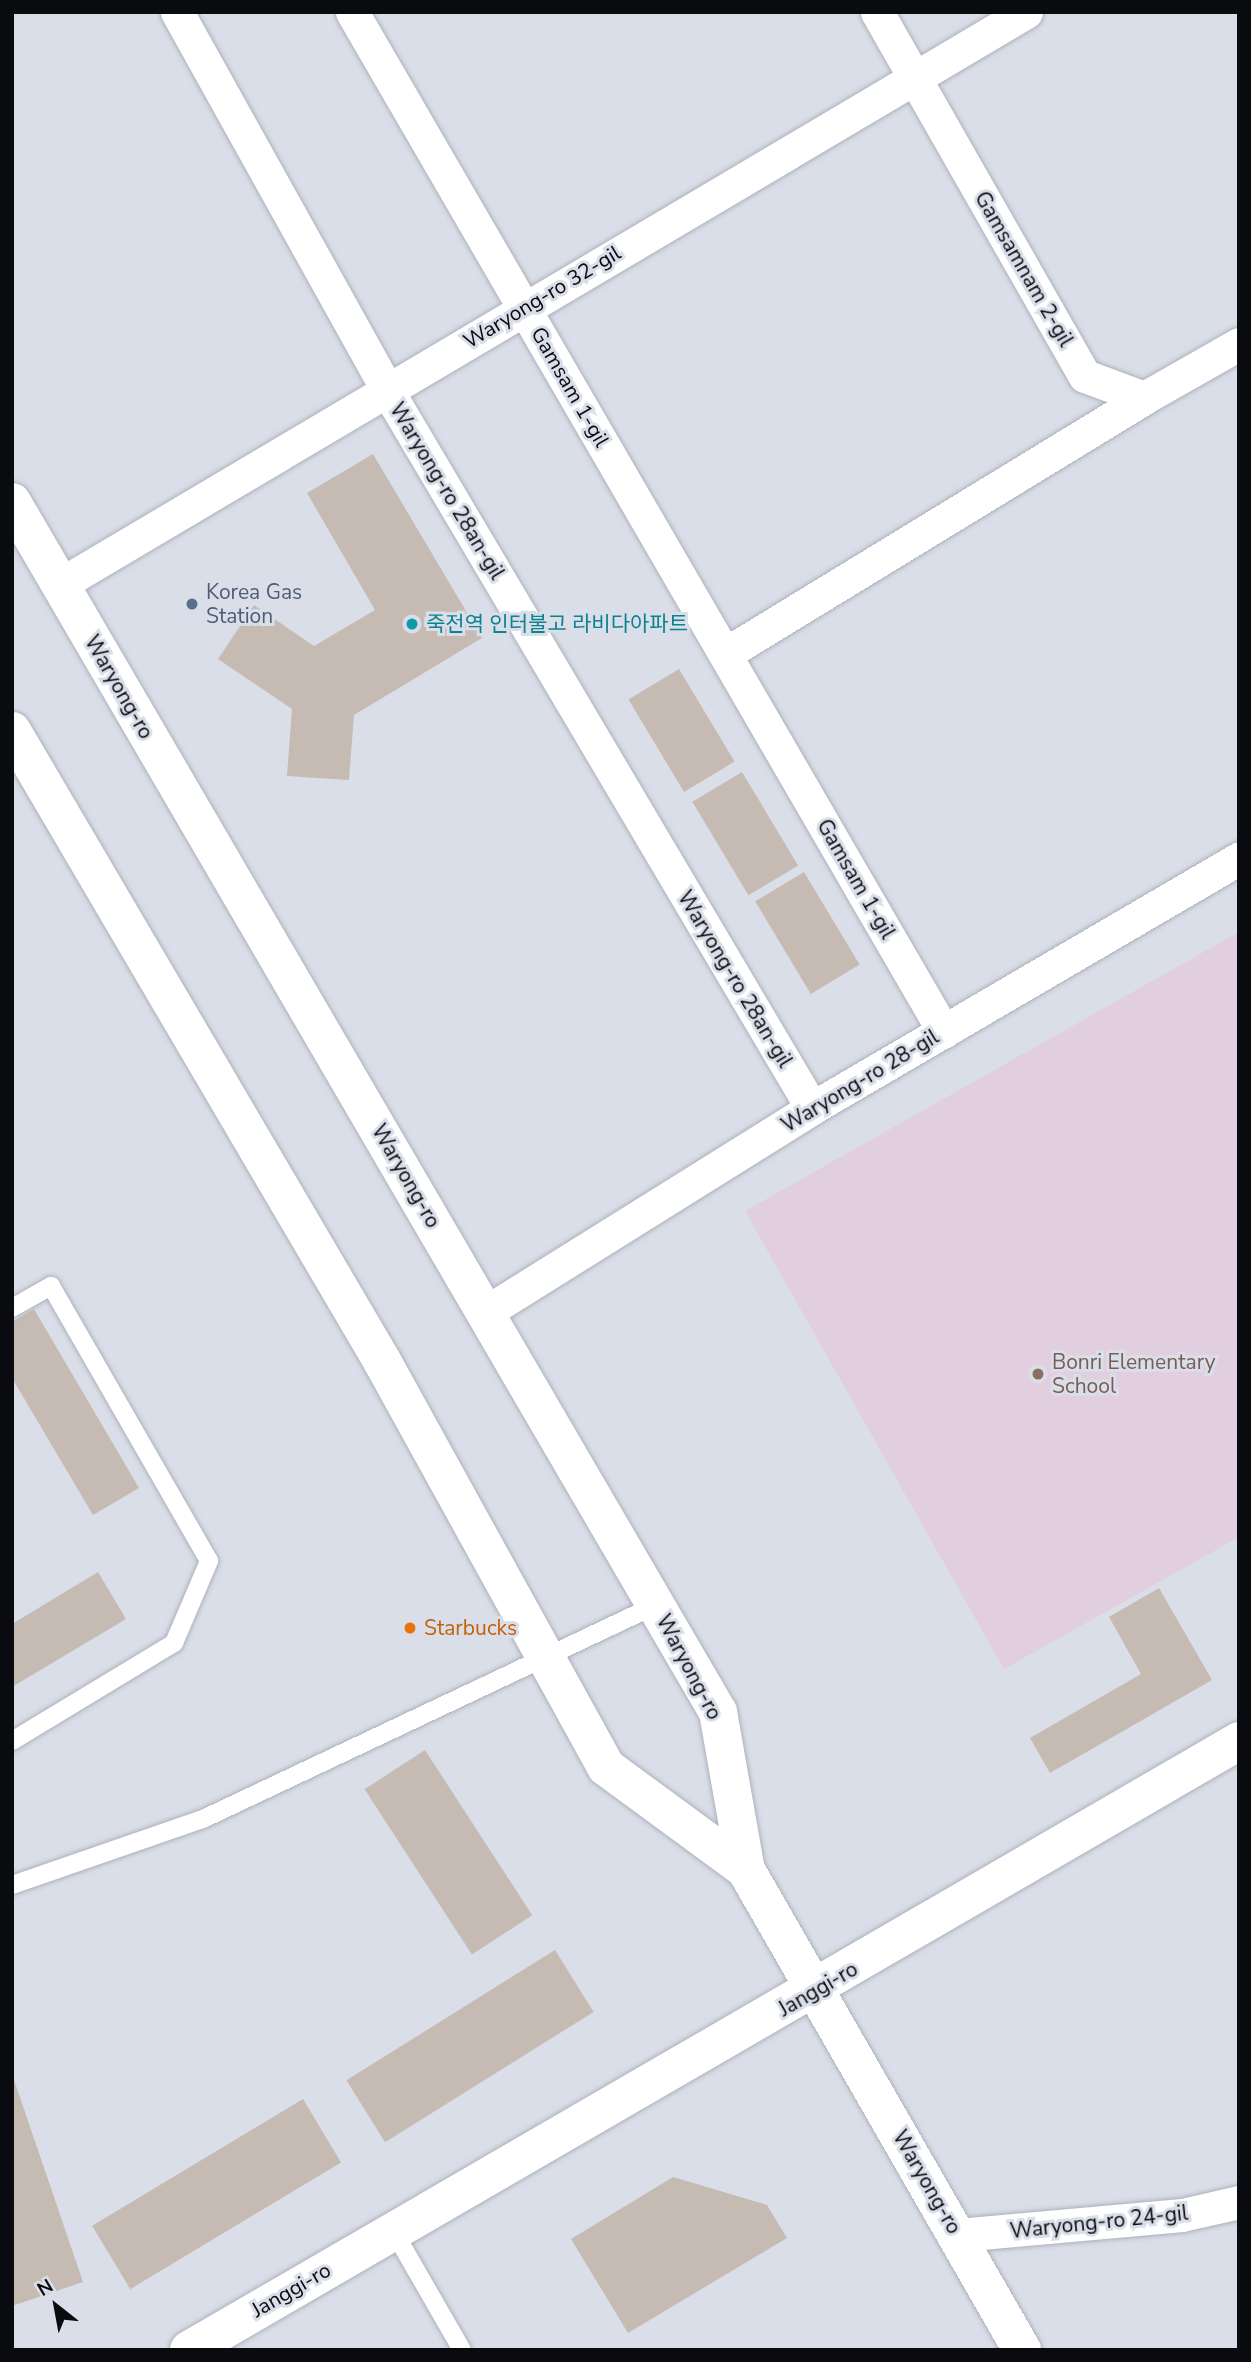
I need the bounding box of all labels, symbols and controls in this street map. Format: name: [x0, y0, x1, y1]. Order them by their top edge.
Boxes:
street label: Gamsamnam 2-gil: [969, 187, 1079, 351]
street label: Waryong-ro 32-gil: [459, 240, 625, 354]
street label: Gamsam 1-gil: [526, 323, 614, 451]
street label: Waryong-ro 28an-gil: [384, 398, 510, 584]
place label: Korea Gas Station: [206, 579, 302, 629]
marker: Korea Gas Station: [184, 596, 200, 612]
place label: 죽전역 인터불고 라비다아파트: [426, 611, 688, 637]
marker: 죽전역 인터불고 라비다아파트: [404, 616, 420, 632]
street label: Waryong-ro: [79, 631, 159, 743]
street label: Gamsam 1-gil: [812, 815, 900, 943]
street label: Waryong-ro 28an-gil: [672, 886, 798, 1072]
street label: Waryong-ro 28-gil: [777, 1024, 943, 1138]
street label: Waryong-ro: [366, 1120, 446, 1232]
place label: Bonri Elementary School: [1052, 1349, 1216, 1399]
marker: Bonri Elementary School: [1030, 1366, 1046, 1382]
street label: Waryong-ro: [651, 1610, 727, 1724]
place label: Starbucks: [424, 1615, 517, 1641]
marker: Starbucks: [402, 1620, 418, 1636]
street label: Janggi-ro: [774, 1956, 862, 2022]
street label: Waryong-ro: [887, 2126, 967, 2238]
street label: Waryong-ro 24-gil: [1009, 2200, 1189, 2244]
street label: Janggi-ro: [247, 2257, 335, 2323]
north arrow: [21, 2271, 91, 2341]
text: N: [32, 2273, 58, 2303]

